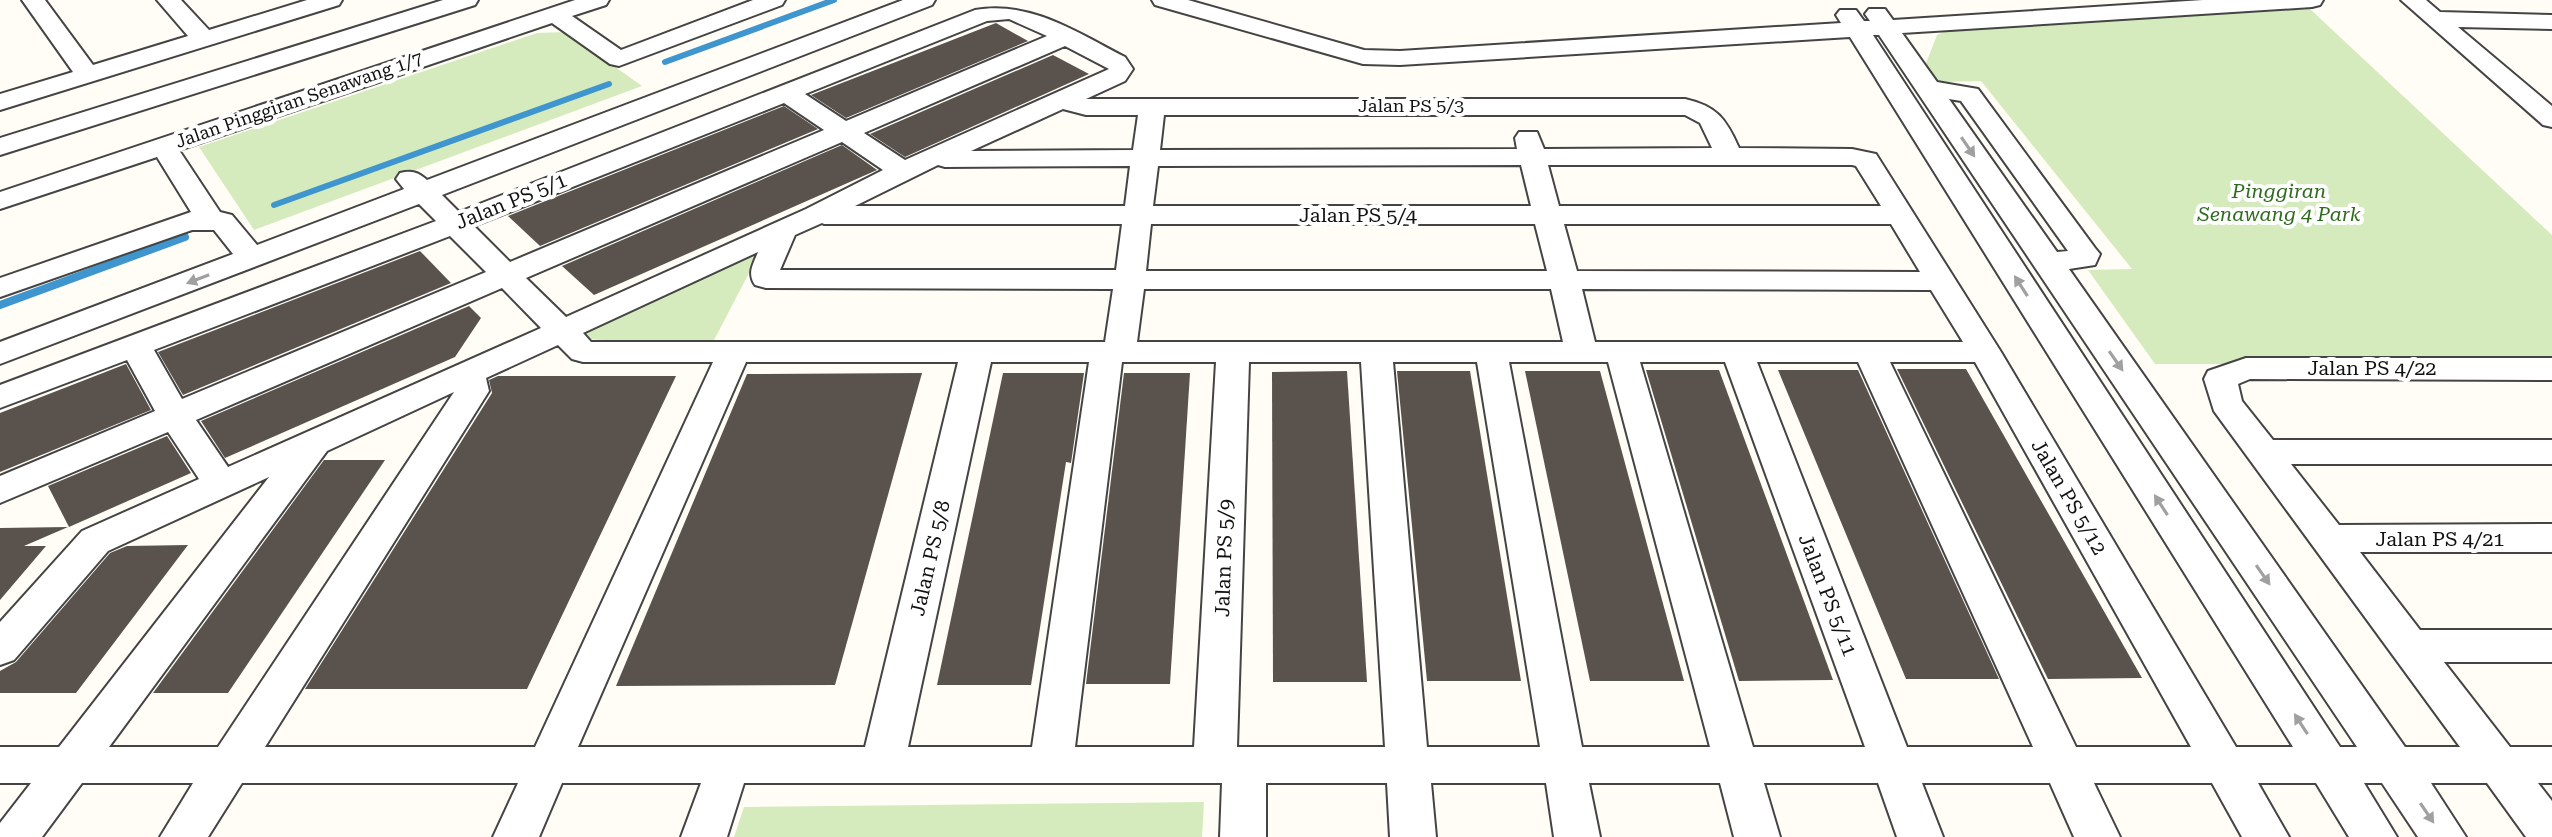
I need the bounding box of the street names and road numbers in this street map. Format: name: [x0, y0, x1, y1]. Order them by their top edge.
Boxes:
street label: Jalan Pinggiran Senawang 1/7: [172, 47, 425, 152]
street label: Jalan PS 5/3: [1358, 95, 1464, 116]
street label: Jalan PS 5/1: [452, 168, 570, 234]
street label: Jalan PS 5/4: [1299, 203, 1418, 227]
street label: Jalan PS 4/22: [2307, 356, 2437, 380]
street label: Jalan PS 5/12: [2026, 435, 2112, 559]
street label: Jalan PS 5/8: [905, 498, 955, 618]
street label: Jalan PS 5/9: [1210, 499, 1238, 617]
street label: Jalan PS 4/21: [2375, 527, 2505, 551]
street label: Jalan PS 5/11: [1794, 530, 1862, 660]

